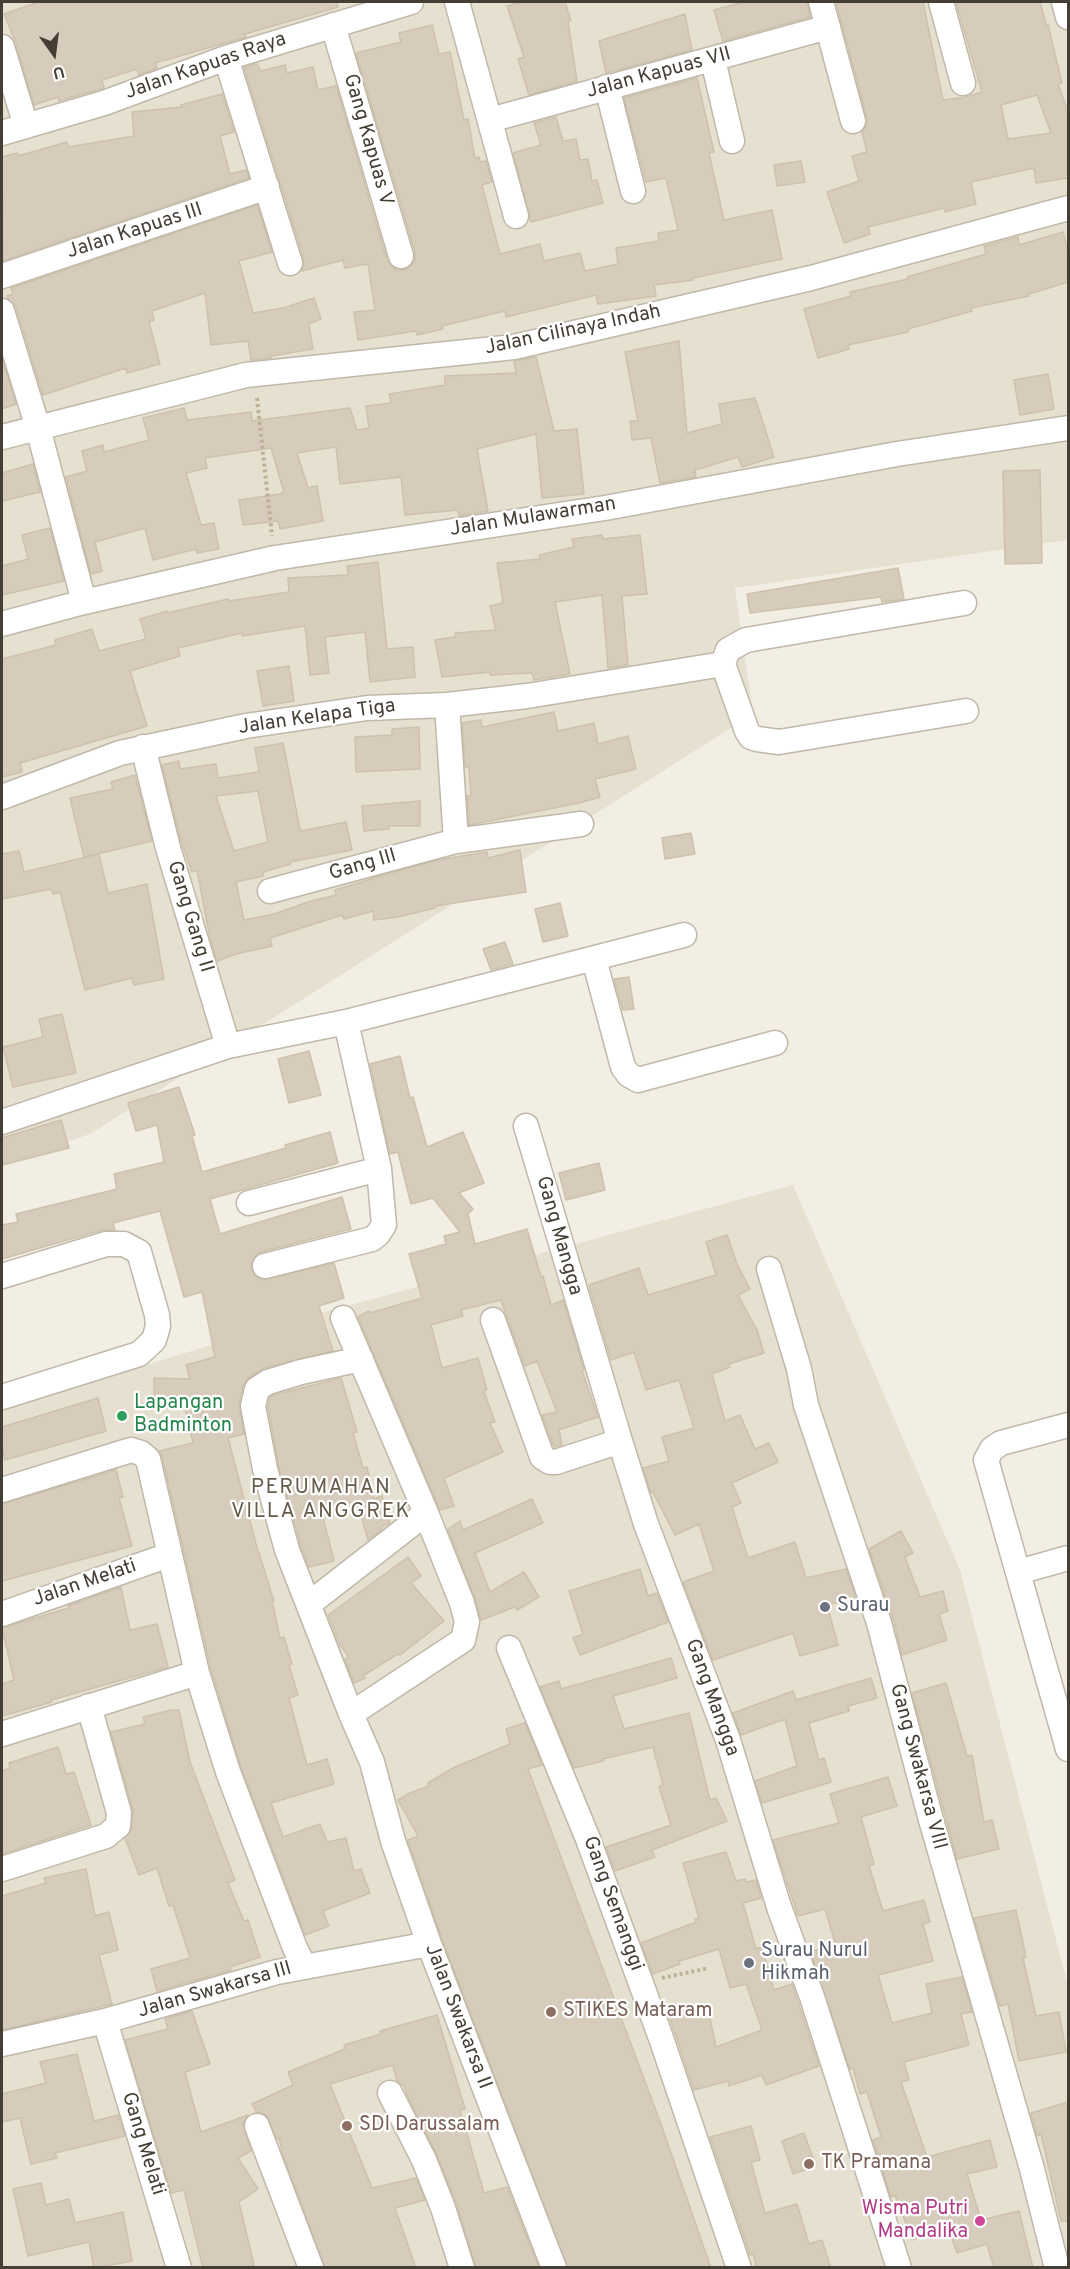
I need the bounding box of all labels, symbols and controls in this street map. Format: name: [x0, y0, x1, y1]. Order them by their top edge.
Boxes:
north arrow: [24, 24, 84, 84]
street label: Jalan Kapuas Raya: [122, 28, 290, 106]
street label: Jalan Kapuas VII: [584, 43, 734, 105]
text: U: [50, 60, 66, 83]
street label: Gang Kapuas V: [337, 71, 397, 209]
street label: Jalan Kapuas III: [64, 199, 206, 265]
street label: Jalan Cilinaya Indah: [483, 301, 663, 361]
street label: Jalan Mulawarman: [448, 493, 618, 543]
street label: Jalan Kelapa Tiga: [237, 695, 397, 741]
street label: Gang III: [327, 845, 399, 887]
street label: Gang Gang II: [161, 858, 217, 976]
street label: Gang Mangga: [530, 1174, 586, 1298]
place label: Lapangan Badminton: [134, 1392, 232, 1439]
marker: Lapangan Badminton: [115, 1409, 129, 1423]
district label: PERUMAHAN VILLA ANGGREK: [231, 1476, 411, 1526]
street label: Jalan Melati: [30, 1555, 140, 1613]
place label: Surau: [837, 1595, 890, 1619]
marker: Surau: [818, 1600, 832, 1614]
street label: Gang Mangga: [679, 1636, 743, 1760]
street label: Gang Swakarsa VIII: [883, 1681, 951, 1853]
street label: Gang Semanggi: [577, 1833, 647, 1975]
place label: Surau Nurul Hikmah: [761, 1940, 868, 1987]
street label: Jalan Swakarsa II: [418, 1941, 496, 2093]
marker: Surau Nurul Hikmah: [742, 1956, 756, 1970]
street label: Jalan Swakarsa III: [135, 1958, 295, 2024]
place label: STIKES Mataram: [563, 2000, 712, 2024]
marker: STIKES Mataram: [544, 2005, 558, 2019]
street label: Gang Melati: [115, 2090, 169, 2198]
place label: SDI Darussalam: [359, 2114, 500, 2138]
marker: SDI Darussalam: [340, 2119, 354, 2133]
place label: TK Pramana: [821, 2152, 931, 2176]
marker: TK Pramana: [802, 2157, 816, 2171]
place label: Wisma Putri Mandalika: [861, 2198, 968, 2245]
marker: Wisma Putri Mandalika: [973, 2214, 987, 2228]

